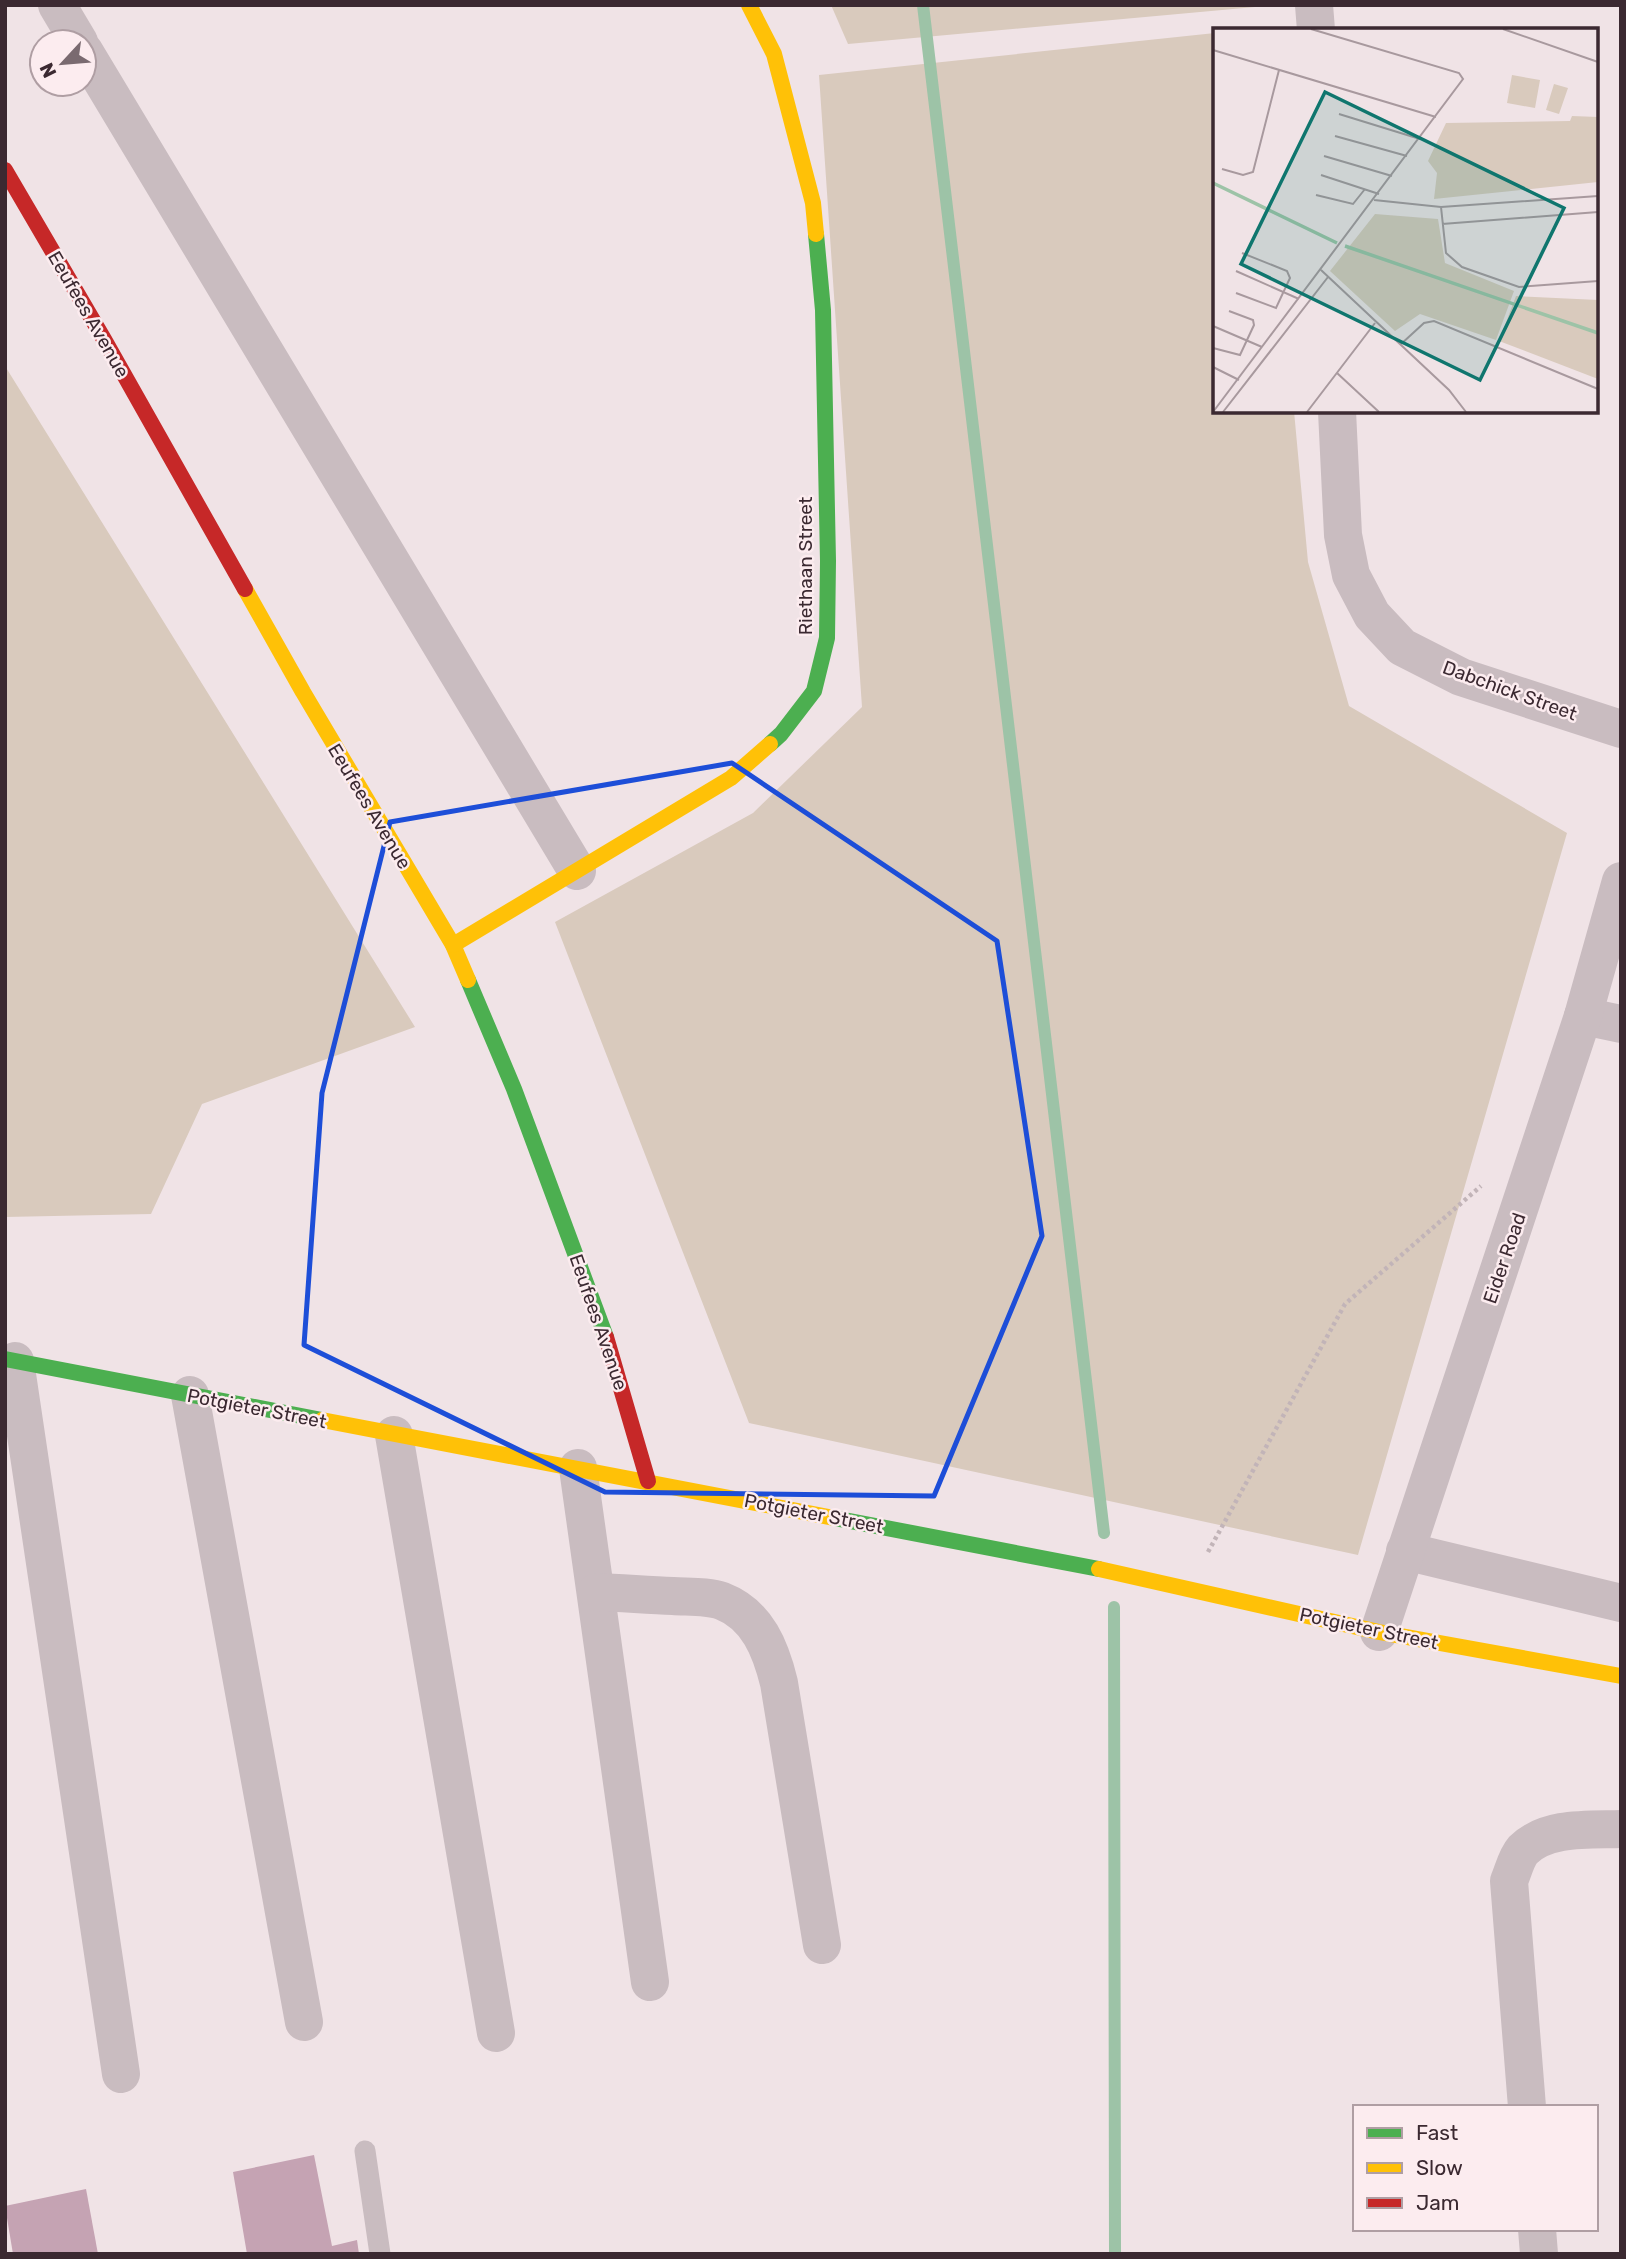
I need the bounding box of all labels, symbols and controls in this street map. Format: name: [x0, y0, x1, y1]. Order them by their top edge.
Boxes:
north arrow: [28, 28, 98, 98]
inset map: [1213, 28, 1598, 413]
text: N: [35, 59, 62, 81]
street label: Eeufees Avenue: [43, 247, 134, 382]
street label: Riethaan Street: [794, 496, 817, 635]
street label: Dabchick Street: [1440, 656, 1581, 726]
street label: Eeufees Avenue: [323, 739, 416, 873]
street label: Eider Road: [1478, 1210, 1531, 1307]
street label: Eeufees Avenue: [564, 1251, 633, 1393]
street label: Potgieter Street: [185, 1384, 329, 1433]
street label: Potgieter Street: [742, 1489, 886, 1538]
street label: Potgieter Street: [1297, 1603, 1441, 1655]
legend: [1353, 2105, 1598, 2231]
text: Fast: [1416, 2120, 1458, 2145]
text: Slow: [1416, 2155, 1463, 2180]
text: Jam: [1416, 2190, 1460, 2215]

